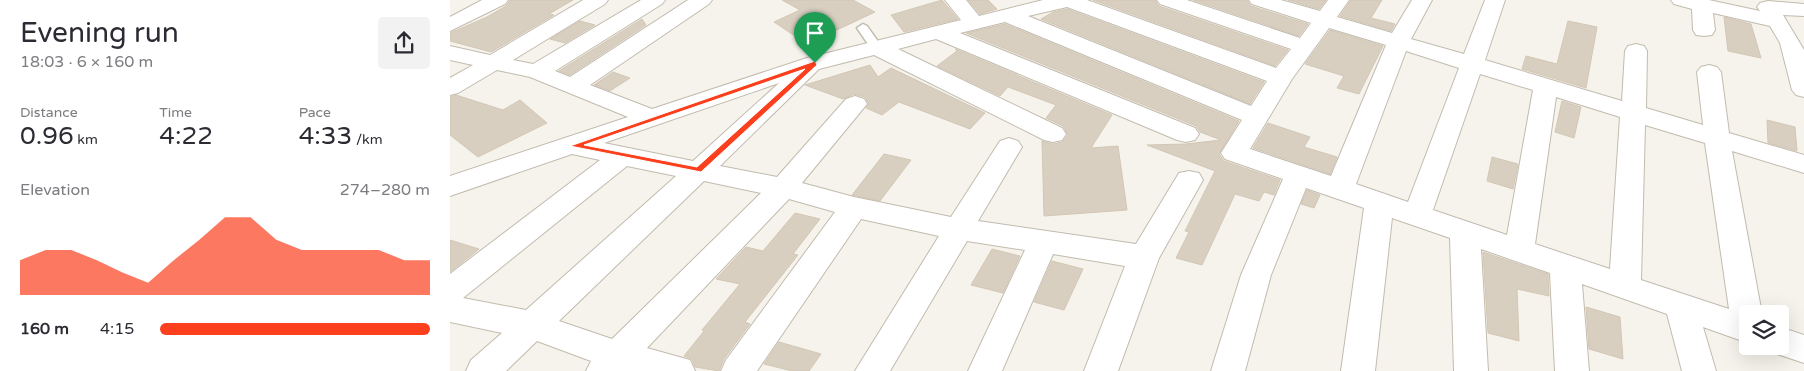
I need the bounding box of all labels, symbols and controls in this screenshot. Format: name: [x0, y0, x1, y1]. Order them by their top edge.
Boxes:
pin: [794, 12, 836, 63]
text: Evening run: [20, 16, 179, 50]
button: share: [378, 17, 430, 69]
icon: arrive: [801, 19, 829, 47]
text: 18:03 · 6 × 160 m: [20, 52, 153, 72]
text: Distance: [20, 104, 78, 121]
text: Time: [159, 104, 192, 121]
text: Pace: [299, 104, 331, 121]
text: 0.96: [20, 121, 74, 151]
text: 4:22: [159, 121, 213, 151]
text: 4:33: [299, 121, 352, 151]
text: km: [74, 131, 98, 148]
text: /km: [352, 131, 383, 148]
text: Elevation: [20, 180, 90, 200]
text: 274–280 m: [340, 180, 430, 200]
map controls: [1739, 305, 1789, 355]
button: layers: [1739, 305, 1789, 355]
text: 160 m: [20, 319, 69, 339]
text: 4:15: [100, 319, 134, 339]

